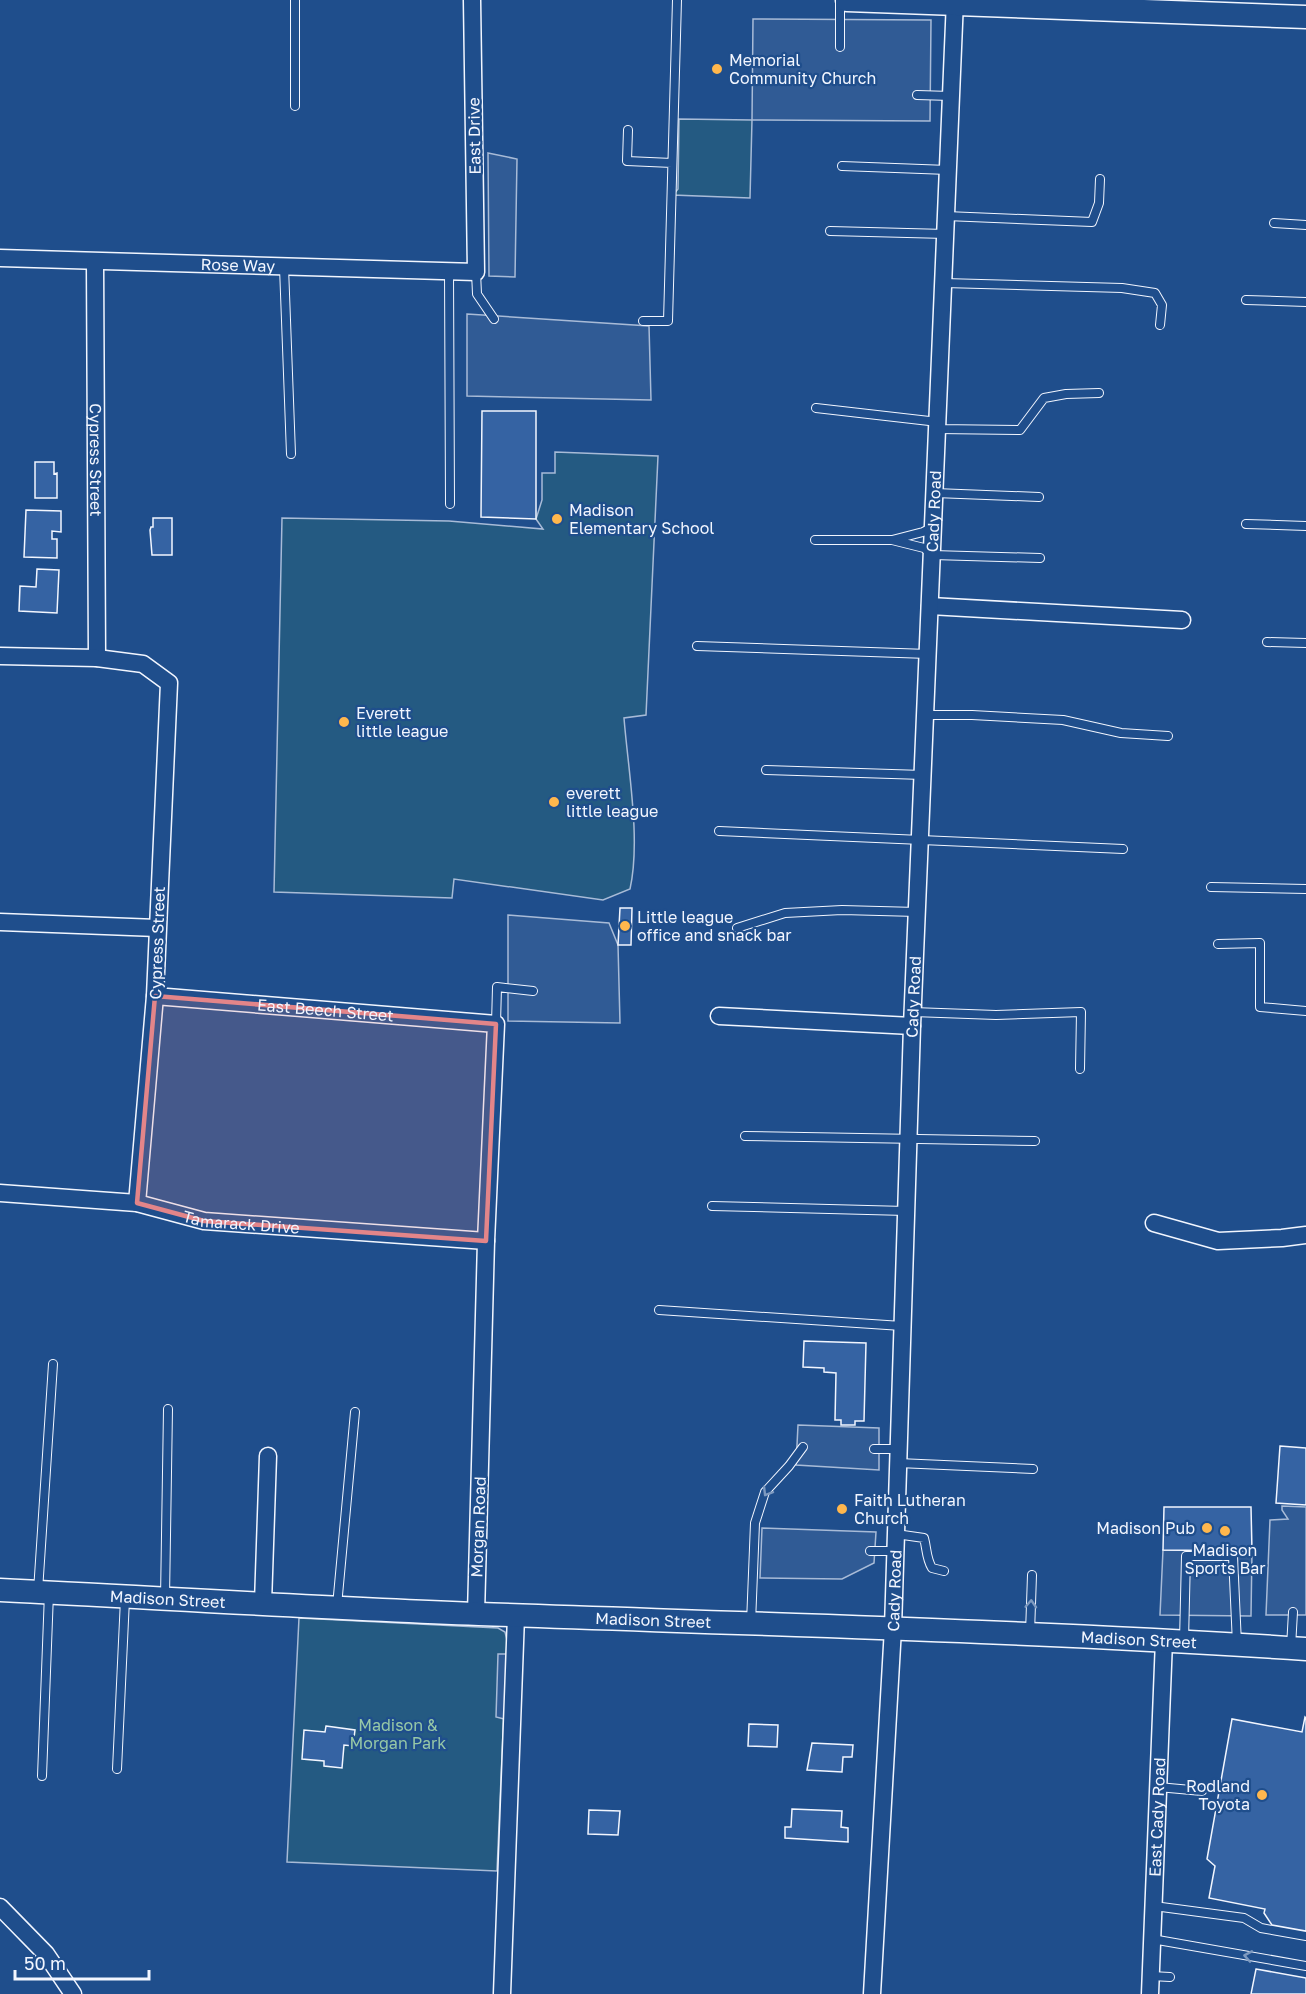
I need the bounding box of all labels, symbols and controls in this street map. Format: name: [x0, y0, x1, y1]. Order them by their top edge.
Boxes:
place label: Memorial Community Church: [729, 50, 876, 88]
marker: Memorial Community Church: [710, 62, 724, 76]
street label: East Drive: [463, 97, 485, 175]
street label: Rose Way: [200, 254, 275, 276]
street label: Cypress Street: [86, 403, 106, 517]
street label: Cady Road: [922, 470, 945, 553]
place label: Madison Elementary School: [569, 500, 714, 538]
marker: Madison Elementary School: [550, 512, 564, 526]
place label: Everett little league: [356, 703, 448, 741]
marker: Everett little league: [337, 715, 351, 729]
place label: everett little league: [566, 783, 658, 821]
marker: everett little league: [547, 795, 561, 809]
street label: Cypress Street: [145, 886, 169, 1000]
place label: Little league office and snack bar: [637, 907, 792, 945]
marker: Little league office and snack bar: [618, 919, 632, 933]
street label: Cady Road: [902, 956, 925, 1038]
street label: East Beech Street: [256, 994, 394, 1026]
street label: Tamarack Drive: [181, 1206, 300, 1238]
street label: Morgan Road: [466, 1476, 490, 1578]
one-way arrow: [763, 1486, 774, 1497]
place label: Faith Lutheran Church: [854, 1490, 966, 1528]
marker: Faith Lutheran Church: [835, 1502, 849, 1516]
place label: Madison Pub: [1096, 1518, 1195, 1538]
marker: Madison Pub: [1200, 1521, 1214, 1535]
marker: Madison Sports Bar: [1218, 1524, 1232, 1538]
place label: Madison Sports Bar: [1184, 1540, 1266, 1578]
street label: Cady Road: [883, 1549, 905, 1632]
street label: Madison Street: [109, 1586, 226, 1612]
one-way arrow: [1024, 1600, 1037, 1609]
street label: Madison Street: [595, 1608, 712, 1632]
street label: Madison Street: [1080, 1626, 1198, 1652]
park label: Madison & Morgan Park: [350, 1715, 446, 1753]
street label: East Cady Road: [1145, 1757, 1169, 1877]
place label: Rodland Toyota: [1186, 1776, 1250, 1814]
marker: Rodland Toyota: [1255, 1788, 1269, 1802]
scale bar: [15, 1943, 148, 1981]
one-way arrow: [1244, 1950, 1254, 1963]
text: 50 m: [24, 1952, 66, 1974]

